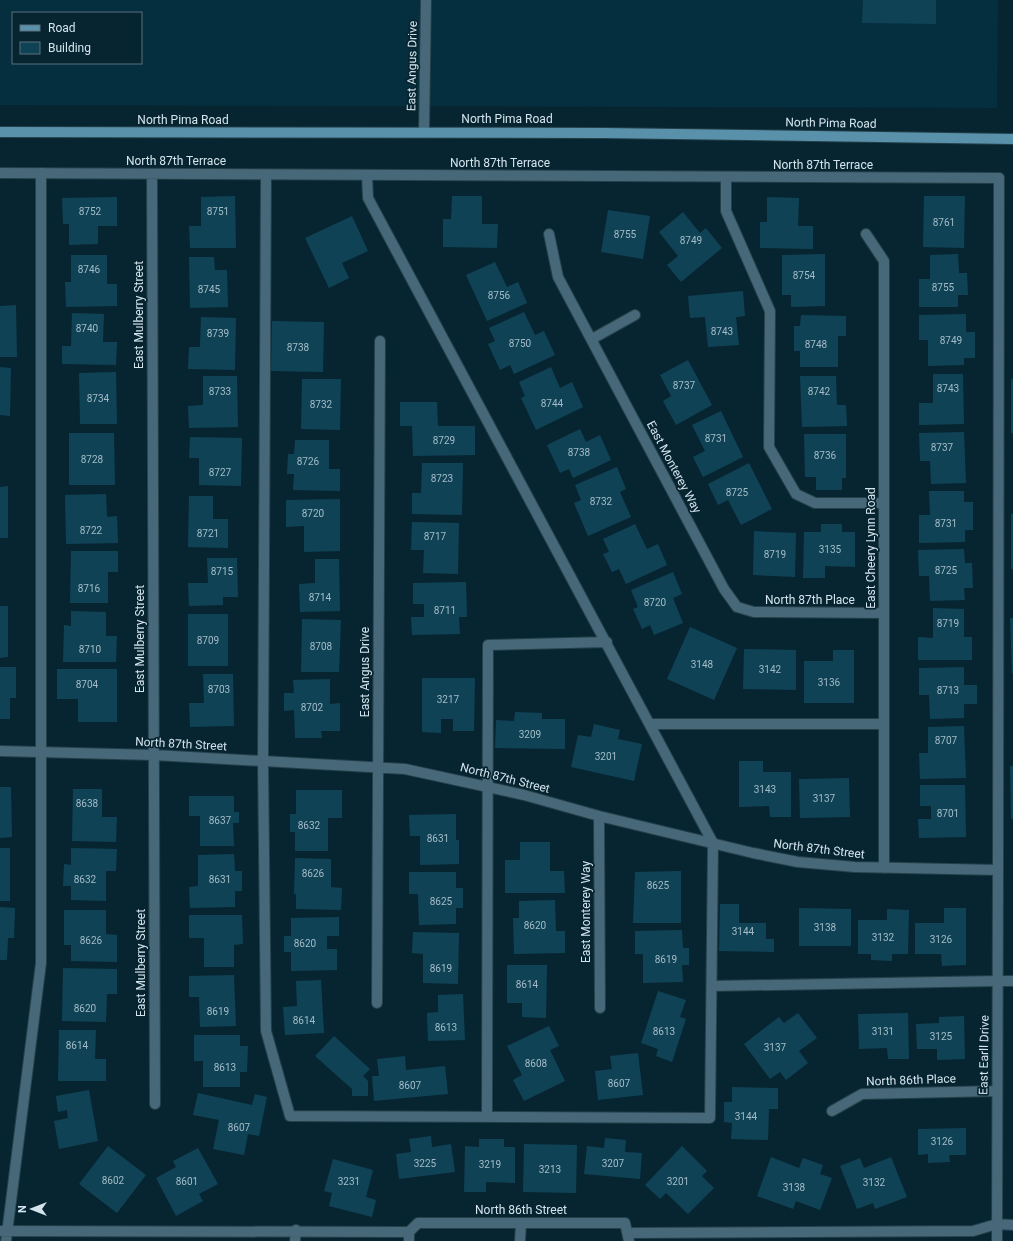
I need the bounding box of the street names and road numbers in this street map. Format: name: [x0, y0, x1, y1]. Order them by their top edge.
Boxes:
street label: East Angus Drive: [404, 21, 420, 111]
street label: North Pima Road: [461, 112, 553, 126]
street label: North Pima Road: [137, 113, 229, 127]
street label: North Pima Road: [785, 115, 877, 131]
street label: North 87th Terrace: [126, 154, 226, 168]
street label: North 87th Terrace: [450, 156, 550, 170]
street label: North 87th Terrace: [773, 158, 873, 172]
street label: East Mulberry Street: [132, 261, 146, 369]
street label: East Monterey Way: [644, 419, 704, 516]
street label: East Cheery Lynn Road: [864, 487, 878, 609]
street label: East Mulberry Street: [133, 585, 147, 693]
street label: North 87th Place: [765, 593, 855, 607]
street label: East Angus Drive: [358, 627, 372, 717]
street label: North 87th Street: [135, 735, 227, 753]
street label: North 87th Street: [459, 760, 551, 796]
street label: North 87th Street: [773, 836, 866, 862]
street label: East Monterey Way: [579, 861, 593, 963]
street label: East Mulberry Street: [134, 909, 148, 1017]
street label: East Earll Drive: [976, 1015, 992, 1095]
street label: North 86th Place: [866, 1071, 956, 1089]
street label: North 86th Street: [475, 1203, 567, 1217]

